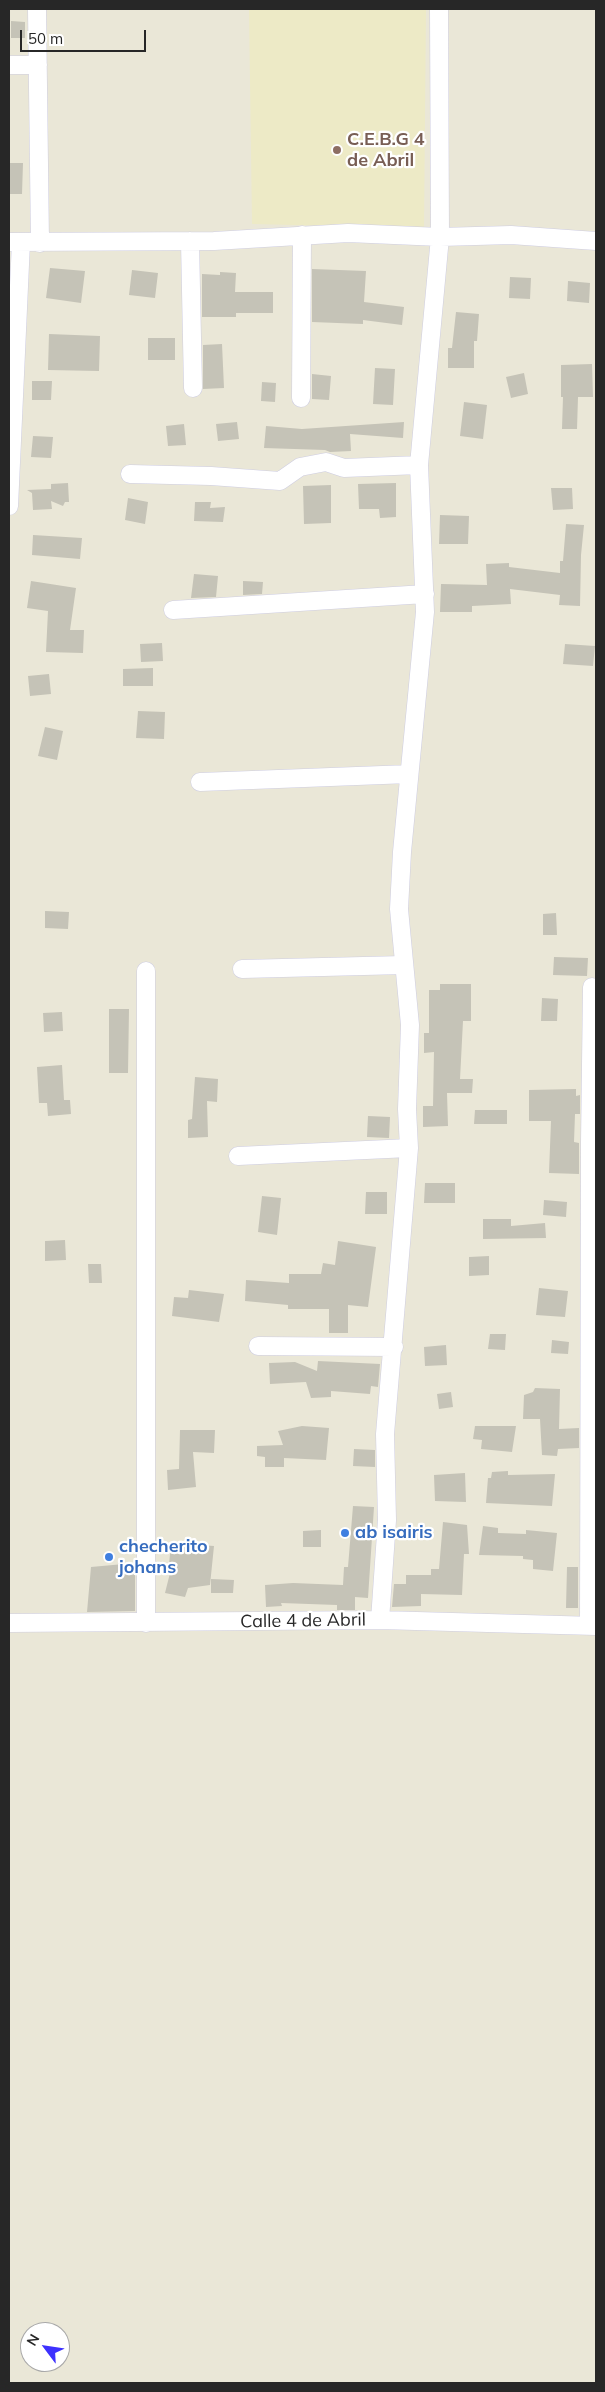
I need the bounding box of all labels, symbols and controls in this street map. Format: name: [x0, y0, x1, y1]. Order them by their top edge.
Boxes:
scale bar: [22, 20, 149, 52]
text: 50 m: [28, 29, 63, 48]
place label: C.E.B.G 4 de Abril: [347, 129, 424, 172]
marker: C.E.B.G 4 de Abril: [331, 144, 343, 156]
place label: ab isairis: [355, 1522, 433, 1544]
marker: ab isairis: [339, 1527, 351, 1539]
place label: checherito johans: [119, 1536, 208, 1578]
marker: checherito johans: [103, 1551, 115, 1563]
street label: Calle 4 de Abril: [240, 1609, 366, 1633]
north arrow: [20, 2322, 70, 2372]
text: N: [23, 2331, 43, 2349]

